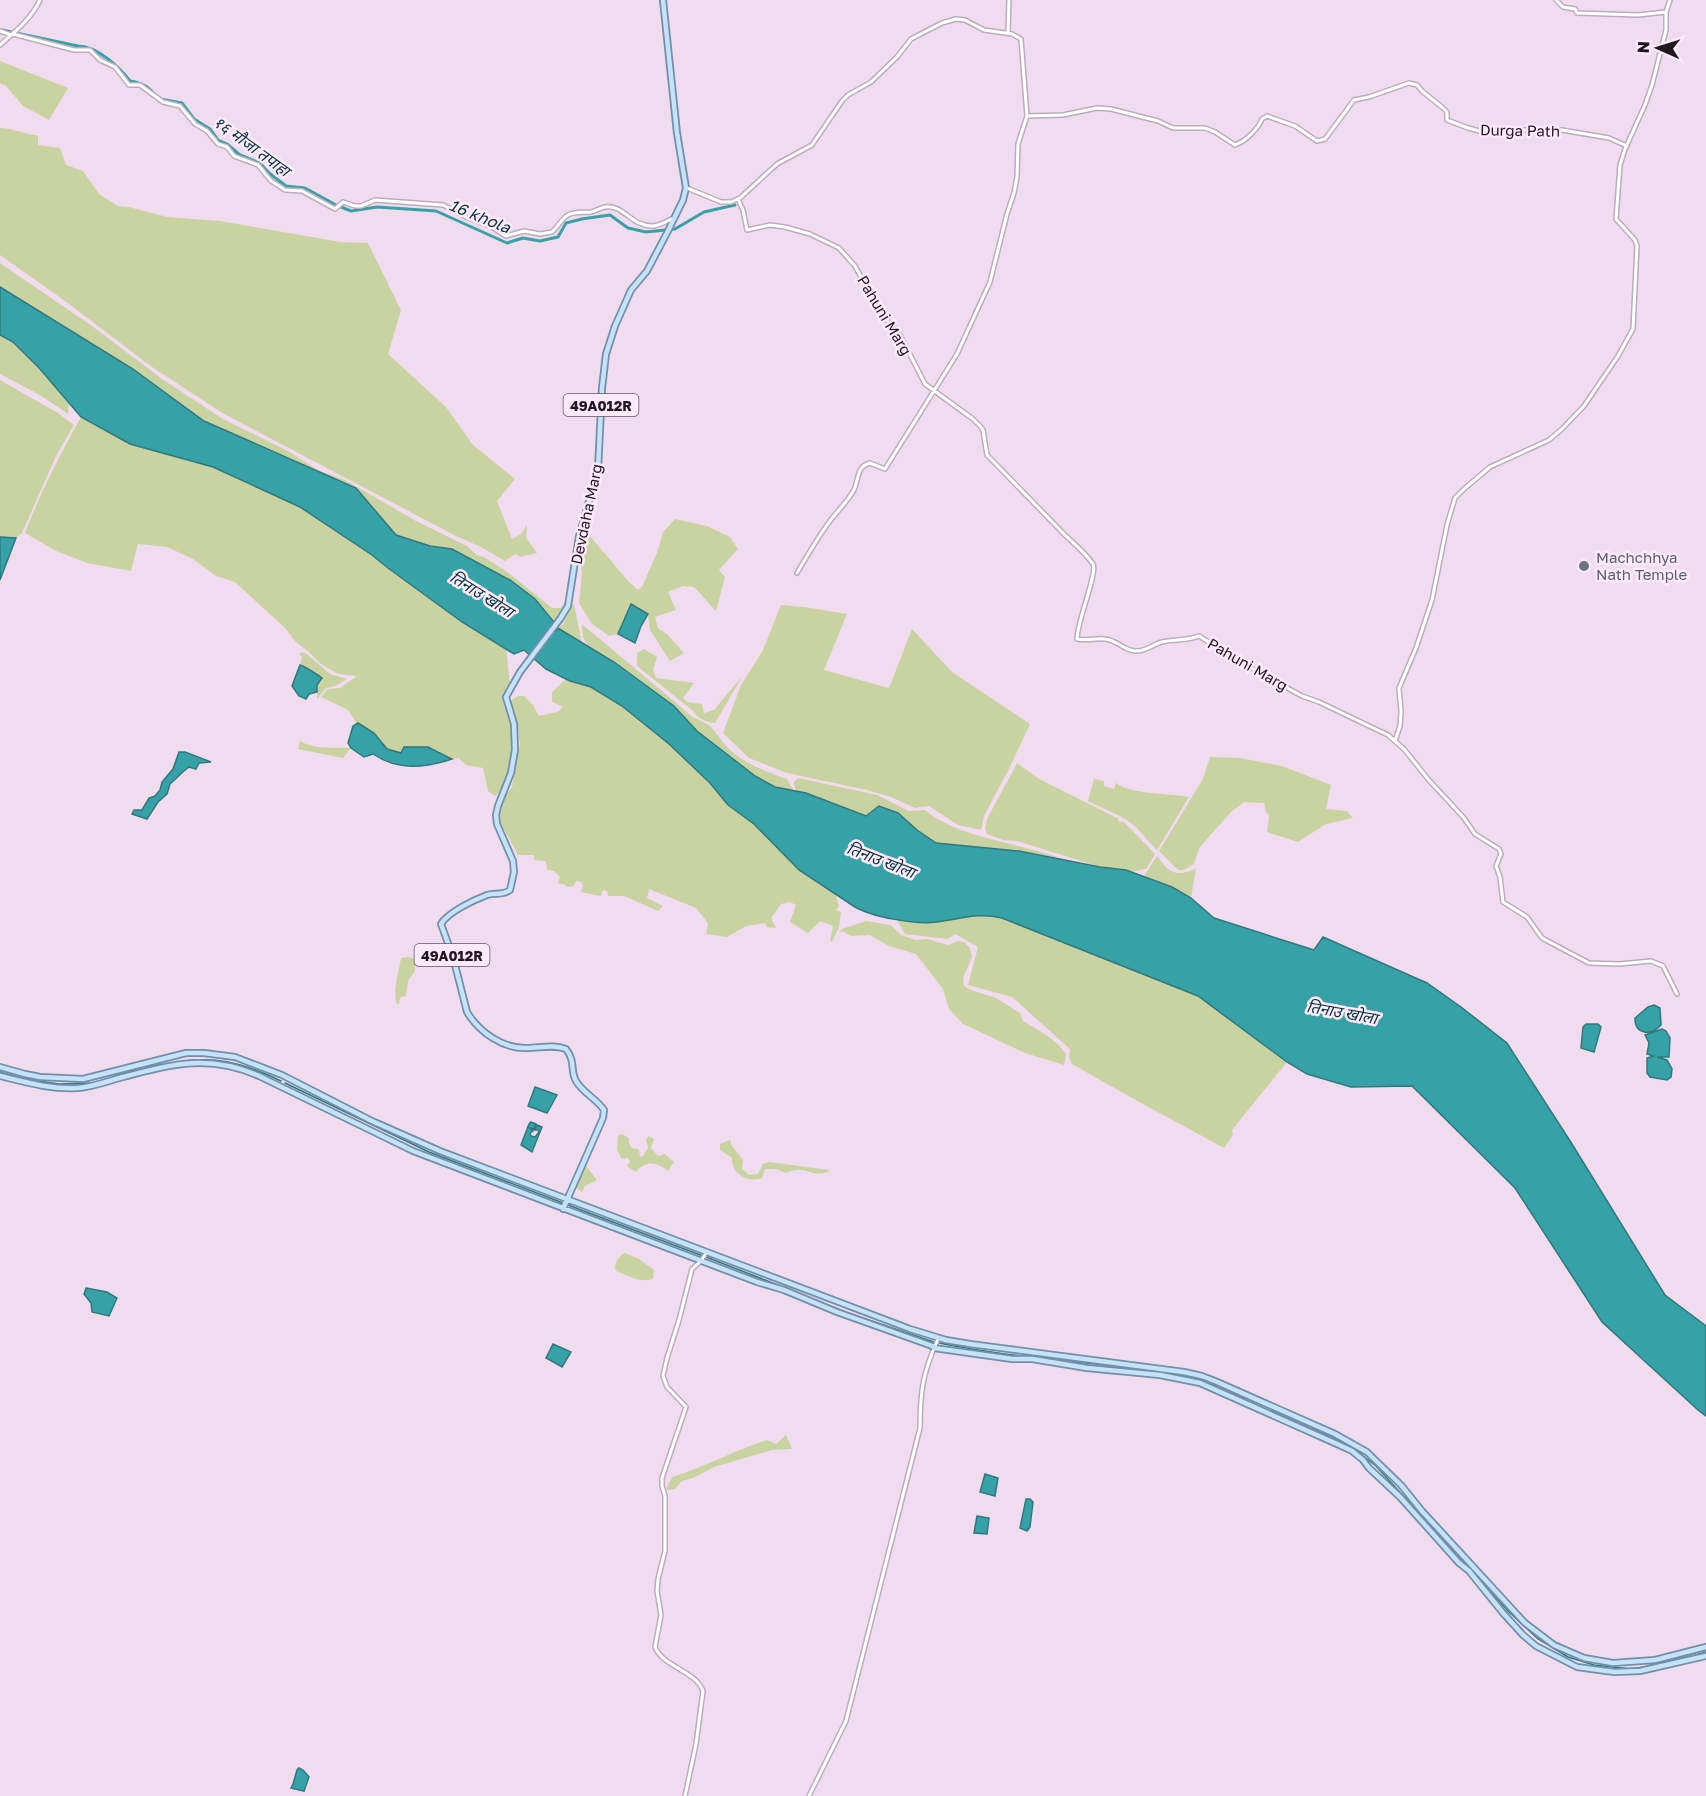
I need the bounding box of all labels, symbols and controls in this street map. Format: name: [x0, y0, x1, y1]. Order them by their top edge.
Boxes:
north arrow: [1628, 18, 1688, 78]
text: N: [1633, 41, 1653, 54]
water label: १६ मौजा तपाहा: [210, 112, 296, 182]
street label: Durga Path: [1480, 120, 1560, 140]
water label: 16 khola: [447, 195, 514, 238]
street label: Pahuni Marg: [854, 272, 916, 358]
road number: 49A012R: [564, 394, 638, 416]
street label: Devdaha Marg: [567, 462, 605, 566]
place label: Machchhya Nath Temple: [1596, 548, 1688, 583]
marker: Machchhya Nath Temple: [1577, 559, 1591, 573]
water label: तिनाउ खोला: [446, 567, 520, 623]
street label: Pahuni Marg: [1205, 634, 1291, 694]
water label: तिनाउ खोला: [844, 838, 921, 883]
road number: 49A012R: [414, 944, 490, 966]
water label: तिनाउ खोला: [1305, 996, 1382, 1029]

